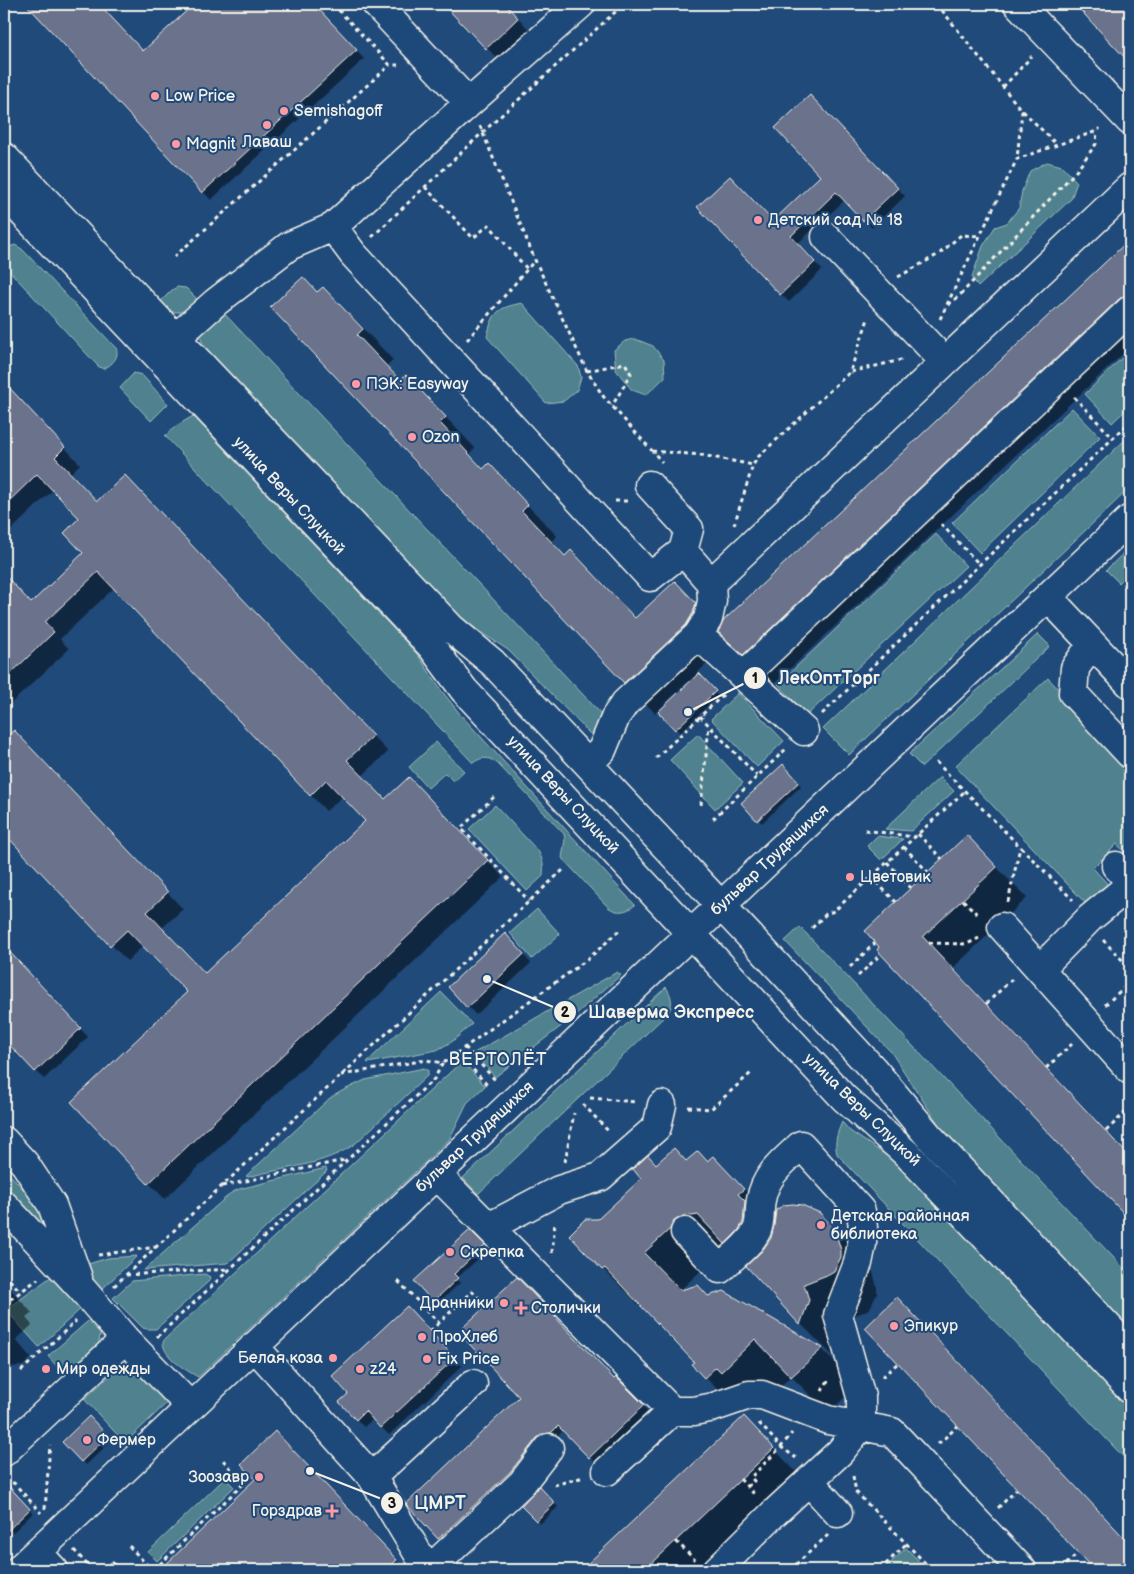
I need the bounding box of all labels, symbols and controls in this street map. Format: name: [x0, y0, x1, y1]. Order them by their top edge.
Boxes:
place label: Low Price: [165, 87, 236, 106]
marker: Low Price: [149, 90, 161, 102]
place label: Semishagoff: [294, 102, 383, 121]
marker: Semishagoff: [278, 105, 290, 117]
marker: Лаваш: [261, 119, 273, 131]
place label: Лаваш: [241, 133, 292, 152]
place label: Magnit: [186, 135, 236, 154]
marker: Magnit: [170, 138, 182, 150]
place label: Детский сад № 18: [768, 211, 902, 230]
marker: Детский сад № 18: [752, 214, 764, 226]
place label: ПЭК: Easyway: [366, 375, 469, 394]
marker: ПЭК: Easyway: [350, 378, 362, 390]
place label: Ozon: [422, 428, 460, 447]
marker: Ozon: [406, 431, 418, 443]
street label: улица Веры Слуцкой: [229, 433, 349, 559]
callout: ЛекОптТорг: [743, 661, 890, 694]
text: ЛекОптТорг: [777, 668, 880, 689]
text: 1: [752, 669, 758, 688]
street label: улица Веры Слуцкой: [503, 732, 623, 858]
street label: бульвар Трудящихся: [707, 800, 833, 920]
place label: Цветовик: [860, 868, 931, 887]
marker: Цветовик: [844, 871, 856, 883]
callout: Шаверма Экспресс: [553, 996, 764, 1029]
text: Шаверма Экспресс: [588, 1002, 754, 1023]
text: 2: [561, 1003, 570, 1022]
district label: ВЕРТОЛЁТ: [449, 1048, 547, 1070]
street label: улица Веры Слуцкой: [800, 1049, 924, 1171]
street label: бульвар Трудящихся: [412, 1077, 538, 1197]
place label: Детская районная библиотека: [831, 1207, 970, 1244]
marker: Детская районная библиотека: [815, 1219, 827, 1231]
place label: Скрепка: [460, 1243, 525, 1262]
marker: Скрепка: [444, 1246, 456, 1258]
place label: Дранники: [420, 1294, 494, 1313]
marker: Дранники: [498, 1297, 510, 1309]
place label: Столички: [531, 1299, 601, 1318]
marker: Столички: [515, 1302, 527, 1314]
place label: Эпикур: [904, 1317, 958, 1336]
marker: Эпикур: [888, 1320, 900, 1332]
place label: ПроХлеб: [432, 1328, 498, 1347]
marker: ПроХлеб: [416, 1331, 428, 1343]
place label: Белая коза: [238, 1349, 324, 1368]
place label: Fix Price: [437, 1350, 500, 1369]
marker: Белая коза: [327, 1352, 339, 1364]
marker: Fix Price: [421, 1353, 433, 1365]
place label: Мир одежды: [56, 1360, 151, 1379]
place label: z24: [370, 1360, 397, 1379]
marker: Мир одежды: [40, 1363, 52, 1375]
marker: z24: [354, 1363, 366, 1375]
place label: Фермер: [97, 1431, 156, 1450]
marker: Фермер: [81, 1434, 93, 1446]
place label: Зоозавр: [189, 1468, 249, 1487]
marker: Зоозавр: [253, 1471, 265, 1483]
callout: ЦМРТ: [379, 1486, 476, 1519]
text: ЦМРТ: [414, 1493, 466, 1514]
text: 3: [388, 1494, 397, 1513]
place label: Горздрав: [252, 1502, 323, 1521]
marker: Горздрав: [326, 1505, 338, 1517]

